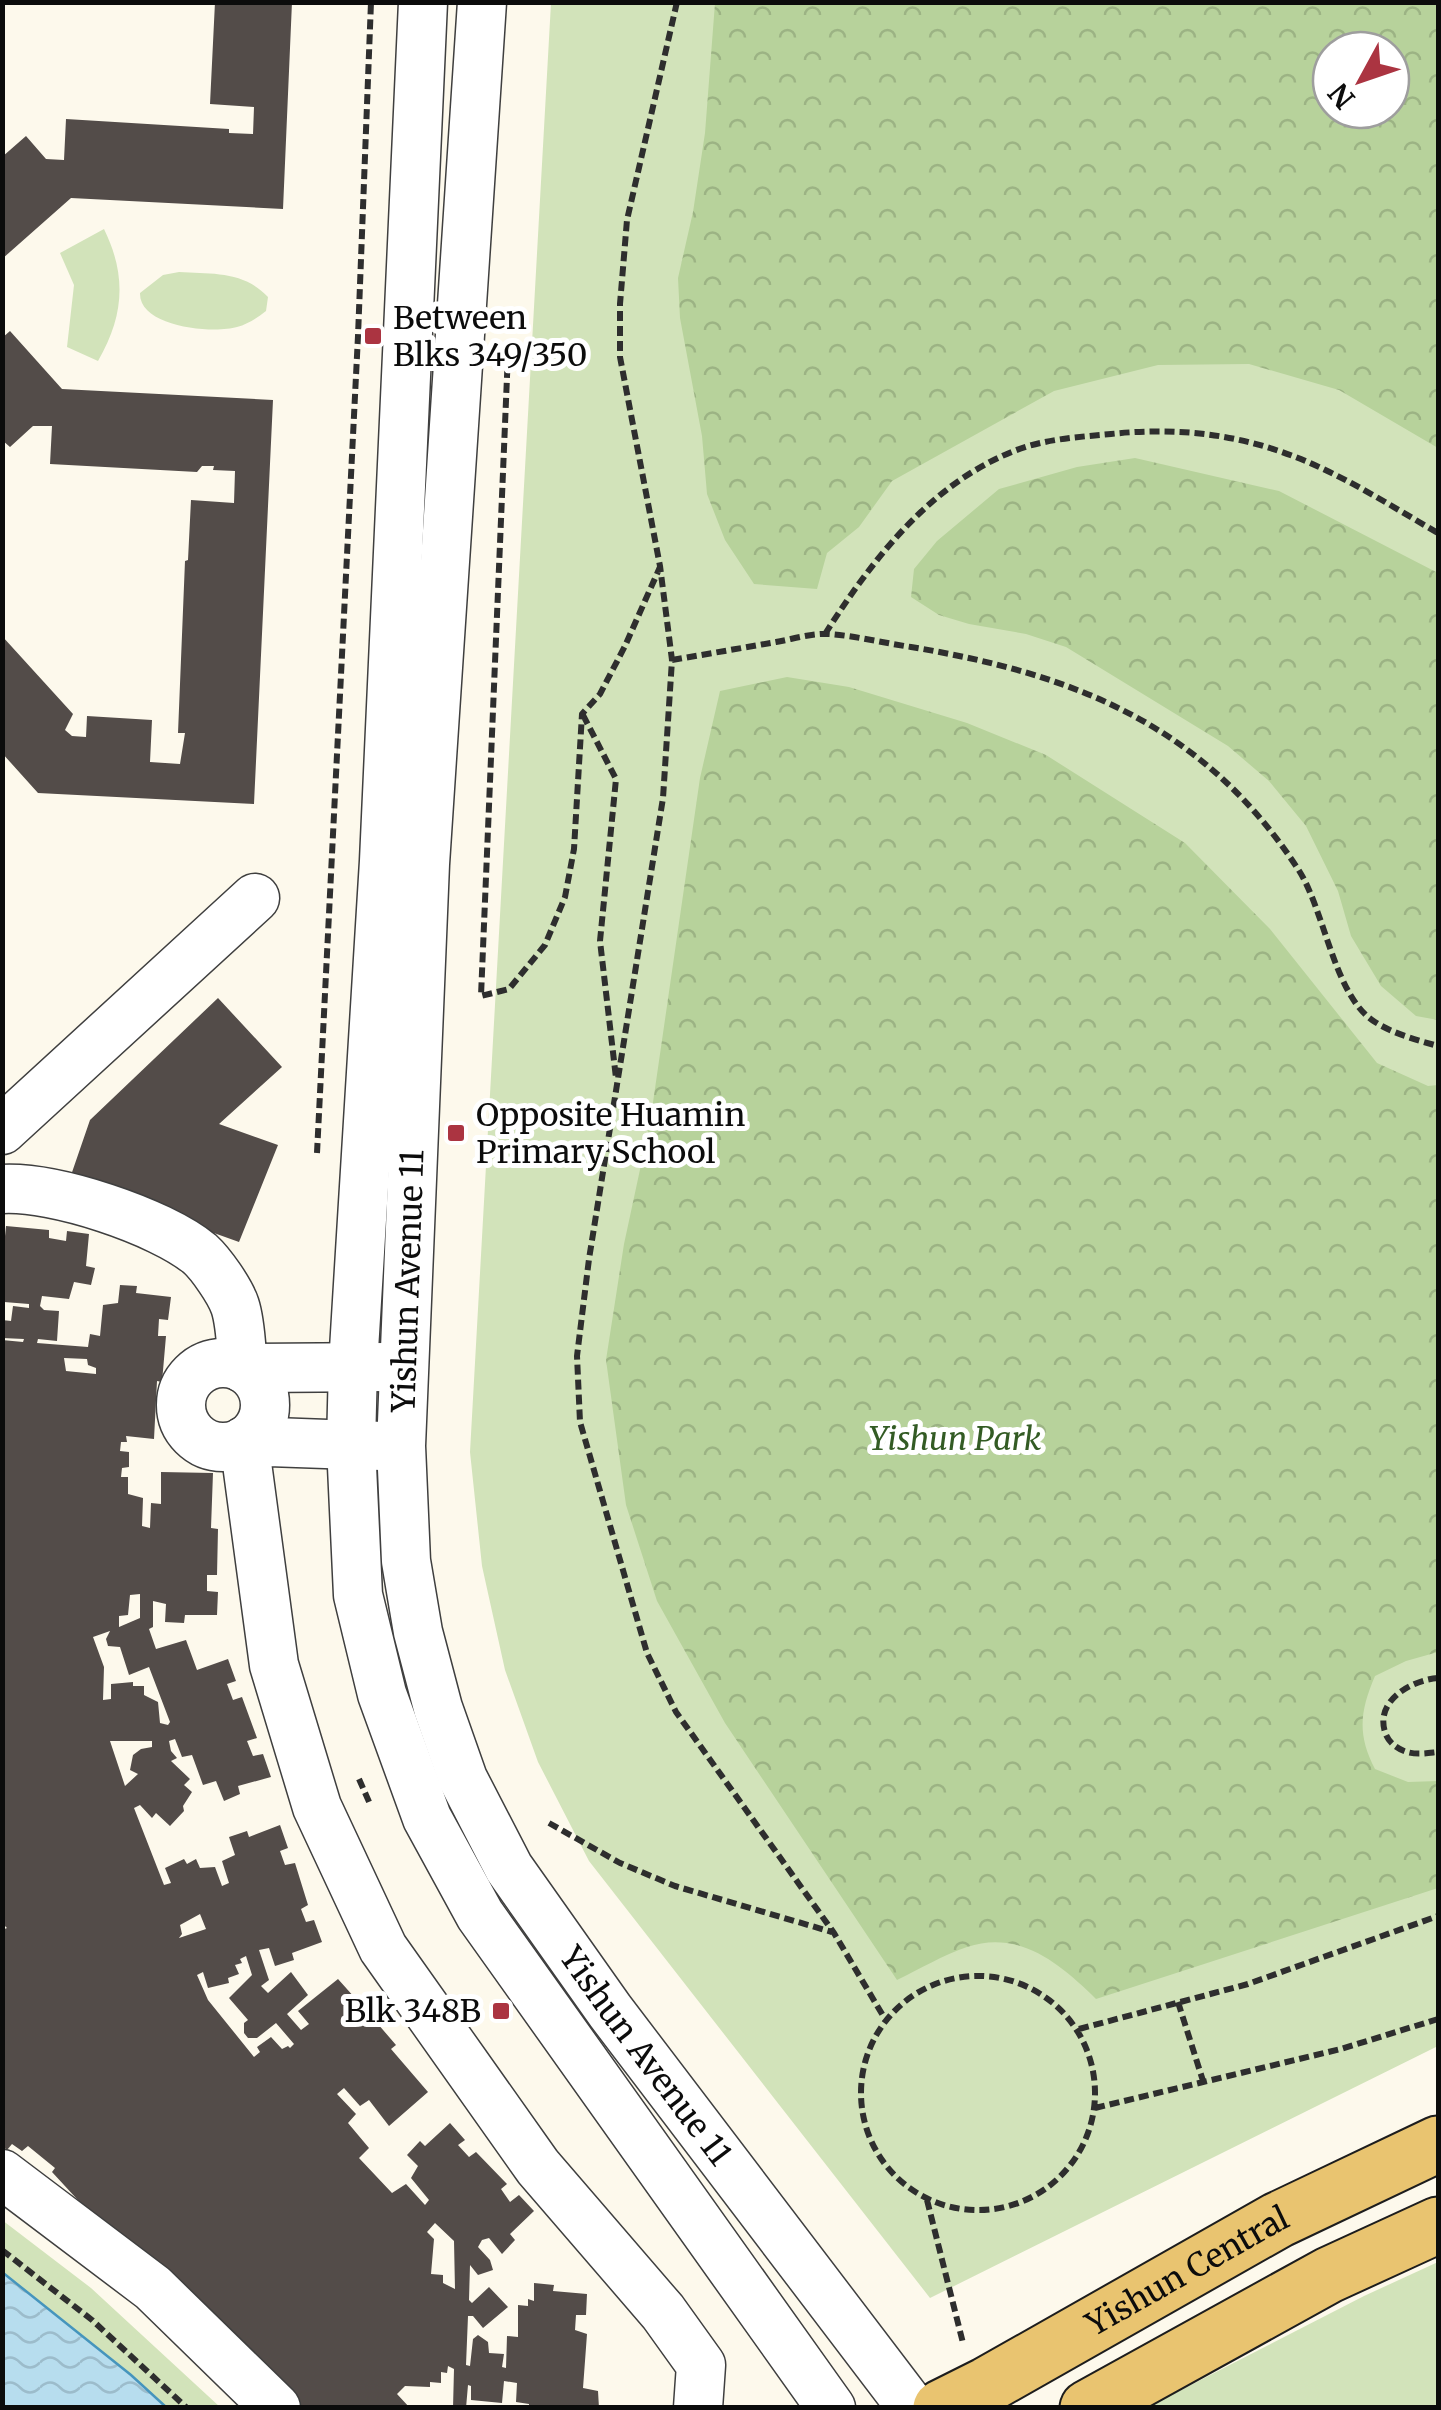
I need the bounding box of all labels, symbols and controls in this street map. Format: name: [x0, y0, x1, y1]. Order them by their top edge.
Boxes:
north arrow: [1311, 30, 1411, 130]
text: N: [1321, 76, 1363, 116]
place label: Between Blks 349/350: [393, 298, 587, 375]
marker: Between Blks 349/350: [362, 325, 384, 347]
place label: Opposite Huamin Primary School: [476, 1095, 745, 1172]
marker: Opposite Huamin Primary School: [445, 1122, 467, 1144]
street label: Yishun Avenue 11: [383, 1149, 433, 1414]
park label: Yishun Park: [869, 1419, 1042, 1459]
street label: Yishun Avenue 11: [550, 1938, 740, 2173]
place label: Blk 348B: [344, 1991, 481, 2031]
marker: Blk 348B: [490, 2000, 512, 2022]
street label: Yishun Central: [1078, 2198, 1295, 2345]

